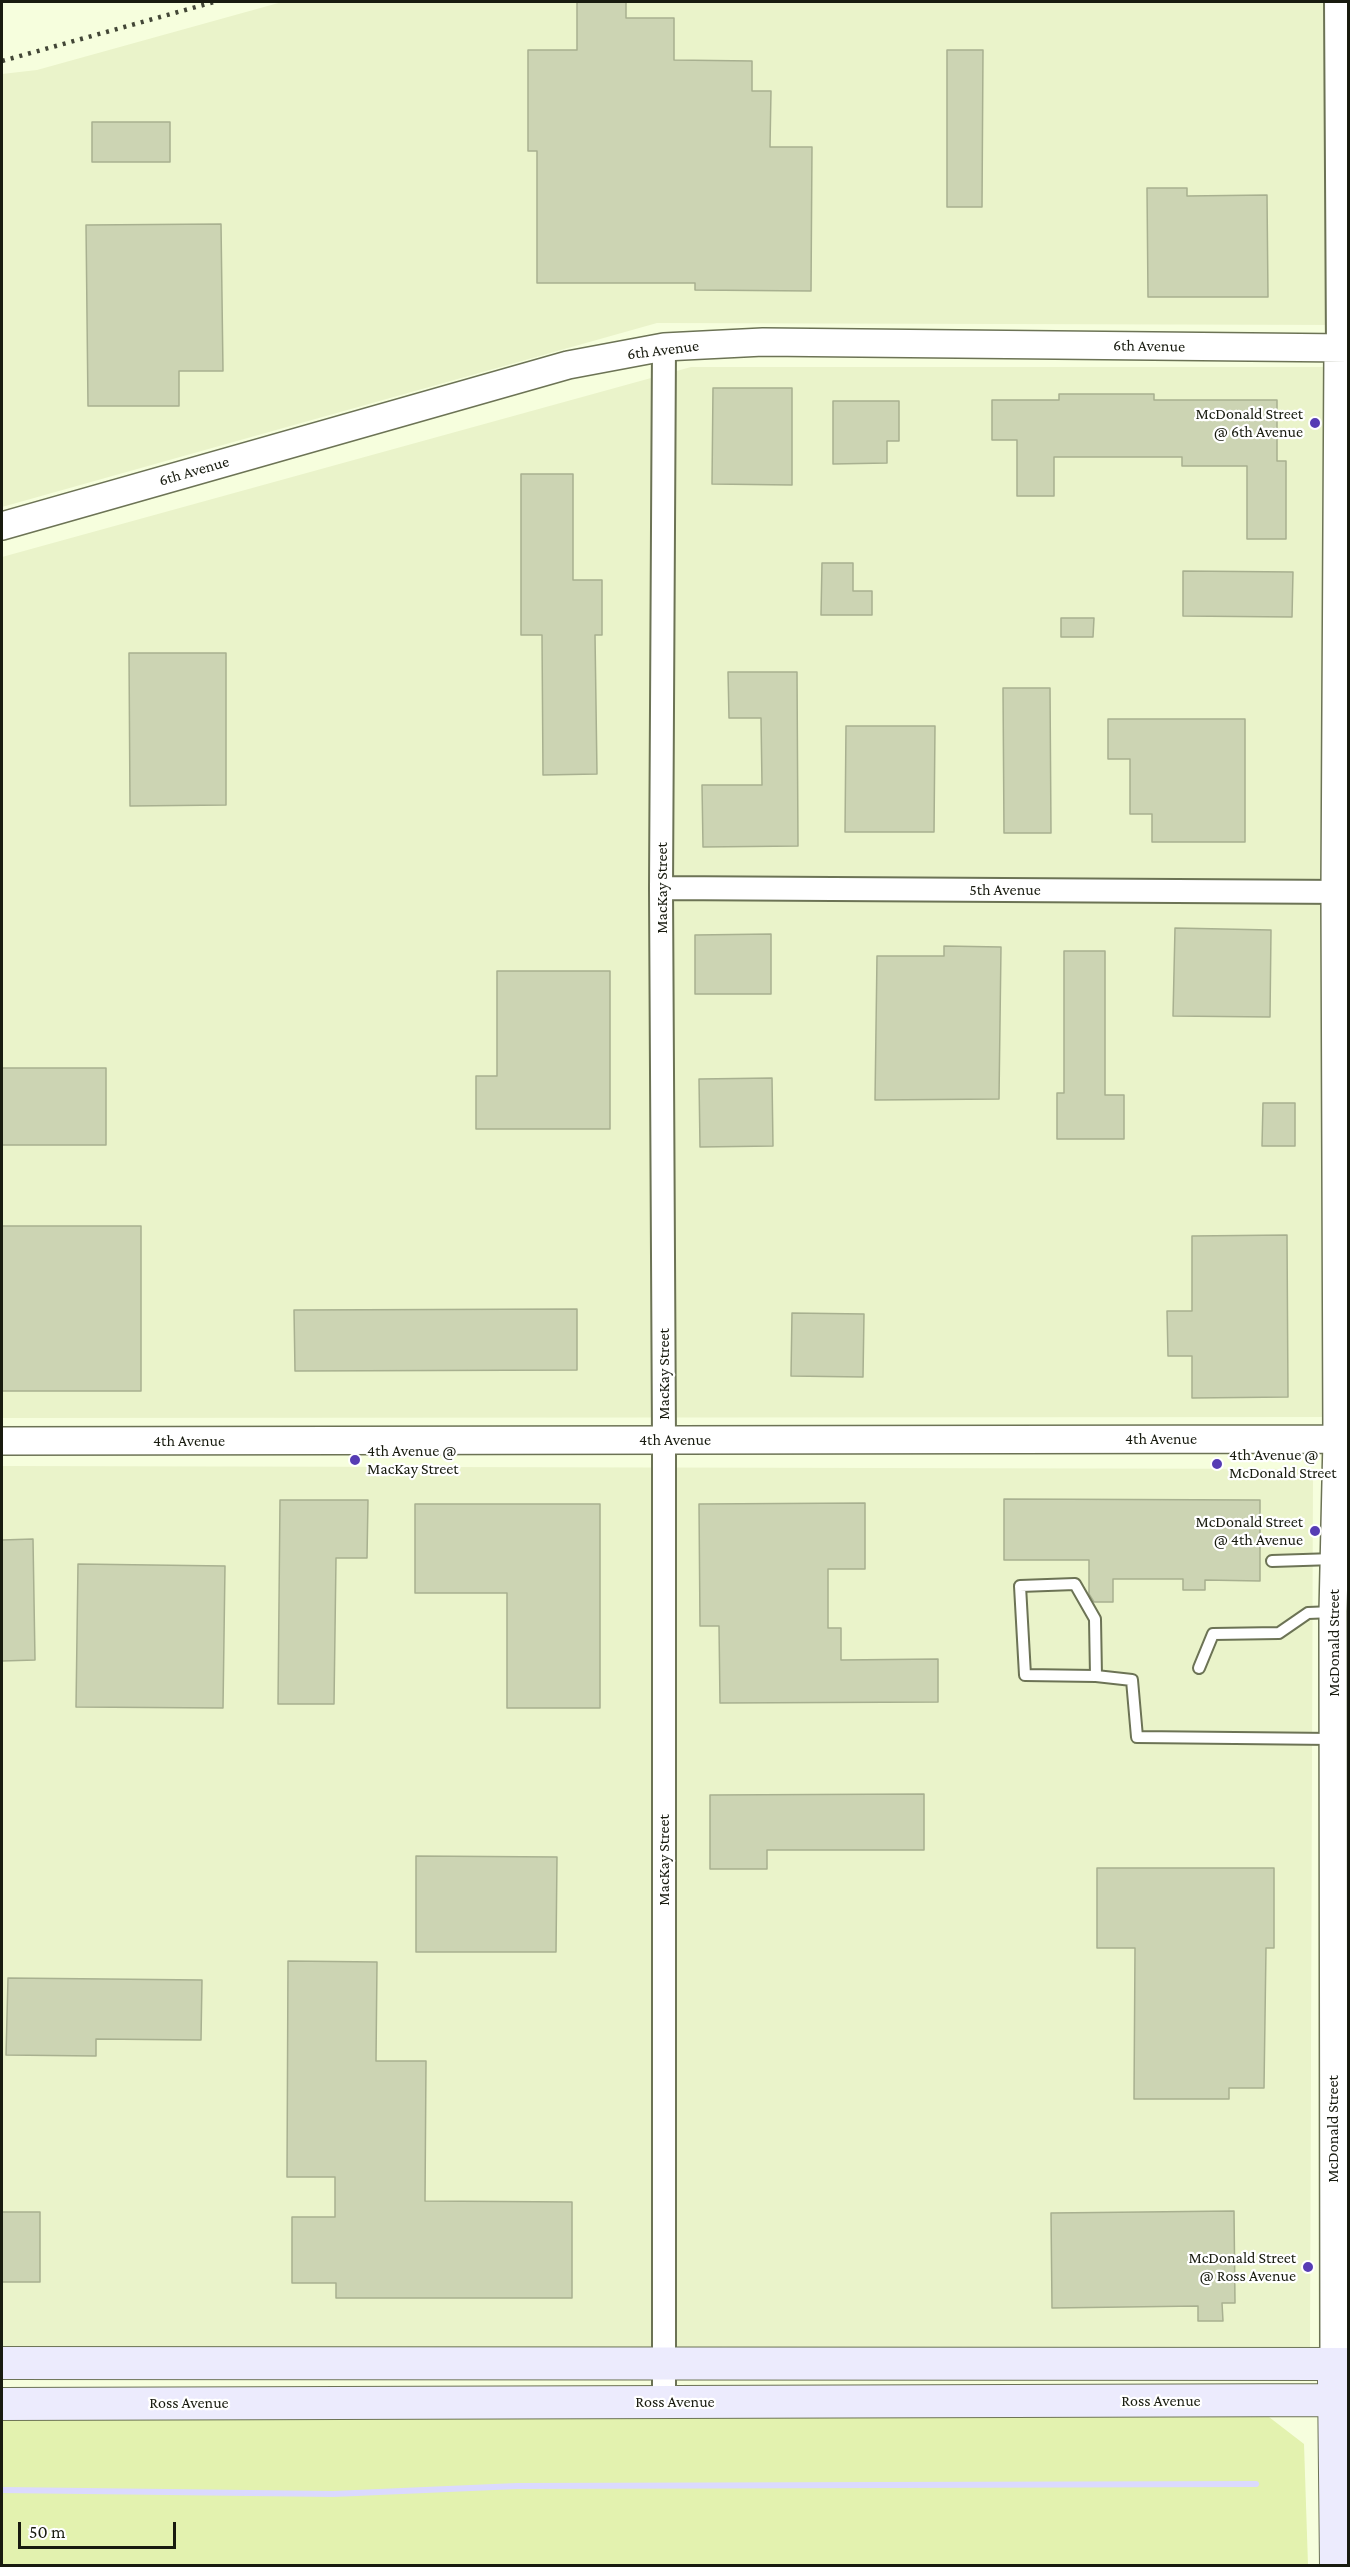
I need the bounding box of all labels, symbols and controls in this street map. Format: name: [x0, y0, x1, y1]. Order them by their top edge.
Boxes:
street label: 6th Avenue: [626, 336, 700, 364]
street label: 6th Avenue: [1113, 336, 1185, 356]
place label: McDonald Street @ 6th Avenue: [1195, 404, 1303, 442]
marker: McDonald Street @ 6th Avenue: [1308, 416, 1322, 430]
street label: 6th Avenue: [157, 452, 231, 490]
street label: MacKay Street: [652, 842, 672, 934]
street label: 5th Avenue: [969, 880, 1041, 900]
street label: MacKay Street: [654, 1328, 674, 1420]
street label: 4th Avenue: [1125, 1429, 1197, 1449]
street label: 4th Avenue: [639, 1430, 711, 1450]
street label: 4th Avenue: [153, 1431, 225, 1451]
place label: 4th Avenue @ MacKay Street: [367, 1441, 459, 1479]
place label: 4th Avenue @ McDonald Street: [1229, 1445, 1337, 1483]
marker: 4th Avenue @ MacKay Street: [348, 1453, 362, 1467]
marker: 4th Avenue @ McDonald Street: [1210, 1457, 1224, 1471]
place label: McDonald Street @ 4th Avenue: [1195, 1512, 1303, 1550]
marker: McDonald Street @ 4th Avenue: [1308, 1524, 1322, 1538]
street label: McDonald Street: [1324, 1589, 1344, 1697]
street label: MacKay Street: [654, 1814, 674, 1906]
street label: McDonald Street: [1323, 2075, 1343, 2183]
place label: McDonald Street @ Ross Avenue: [1188, 2248, 1296, 2286]
marker: McDonald Street @ Ross Avenue: [1301, 2260, 1315, 2274]
street label: Ross Avenue: [1121, 2391, 1201, 2411]
street label: Ross Avenue: [635, 2392, 715, 2412]
street label: Ross Avenue: [149, 2393, 229, 2413]
scale bar: [21, 2510, 178, 2548]
text: 50 m: [29, 2522, 66, 2542]

